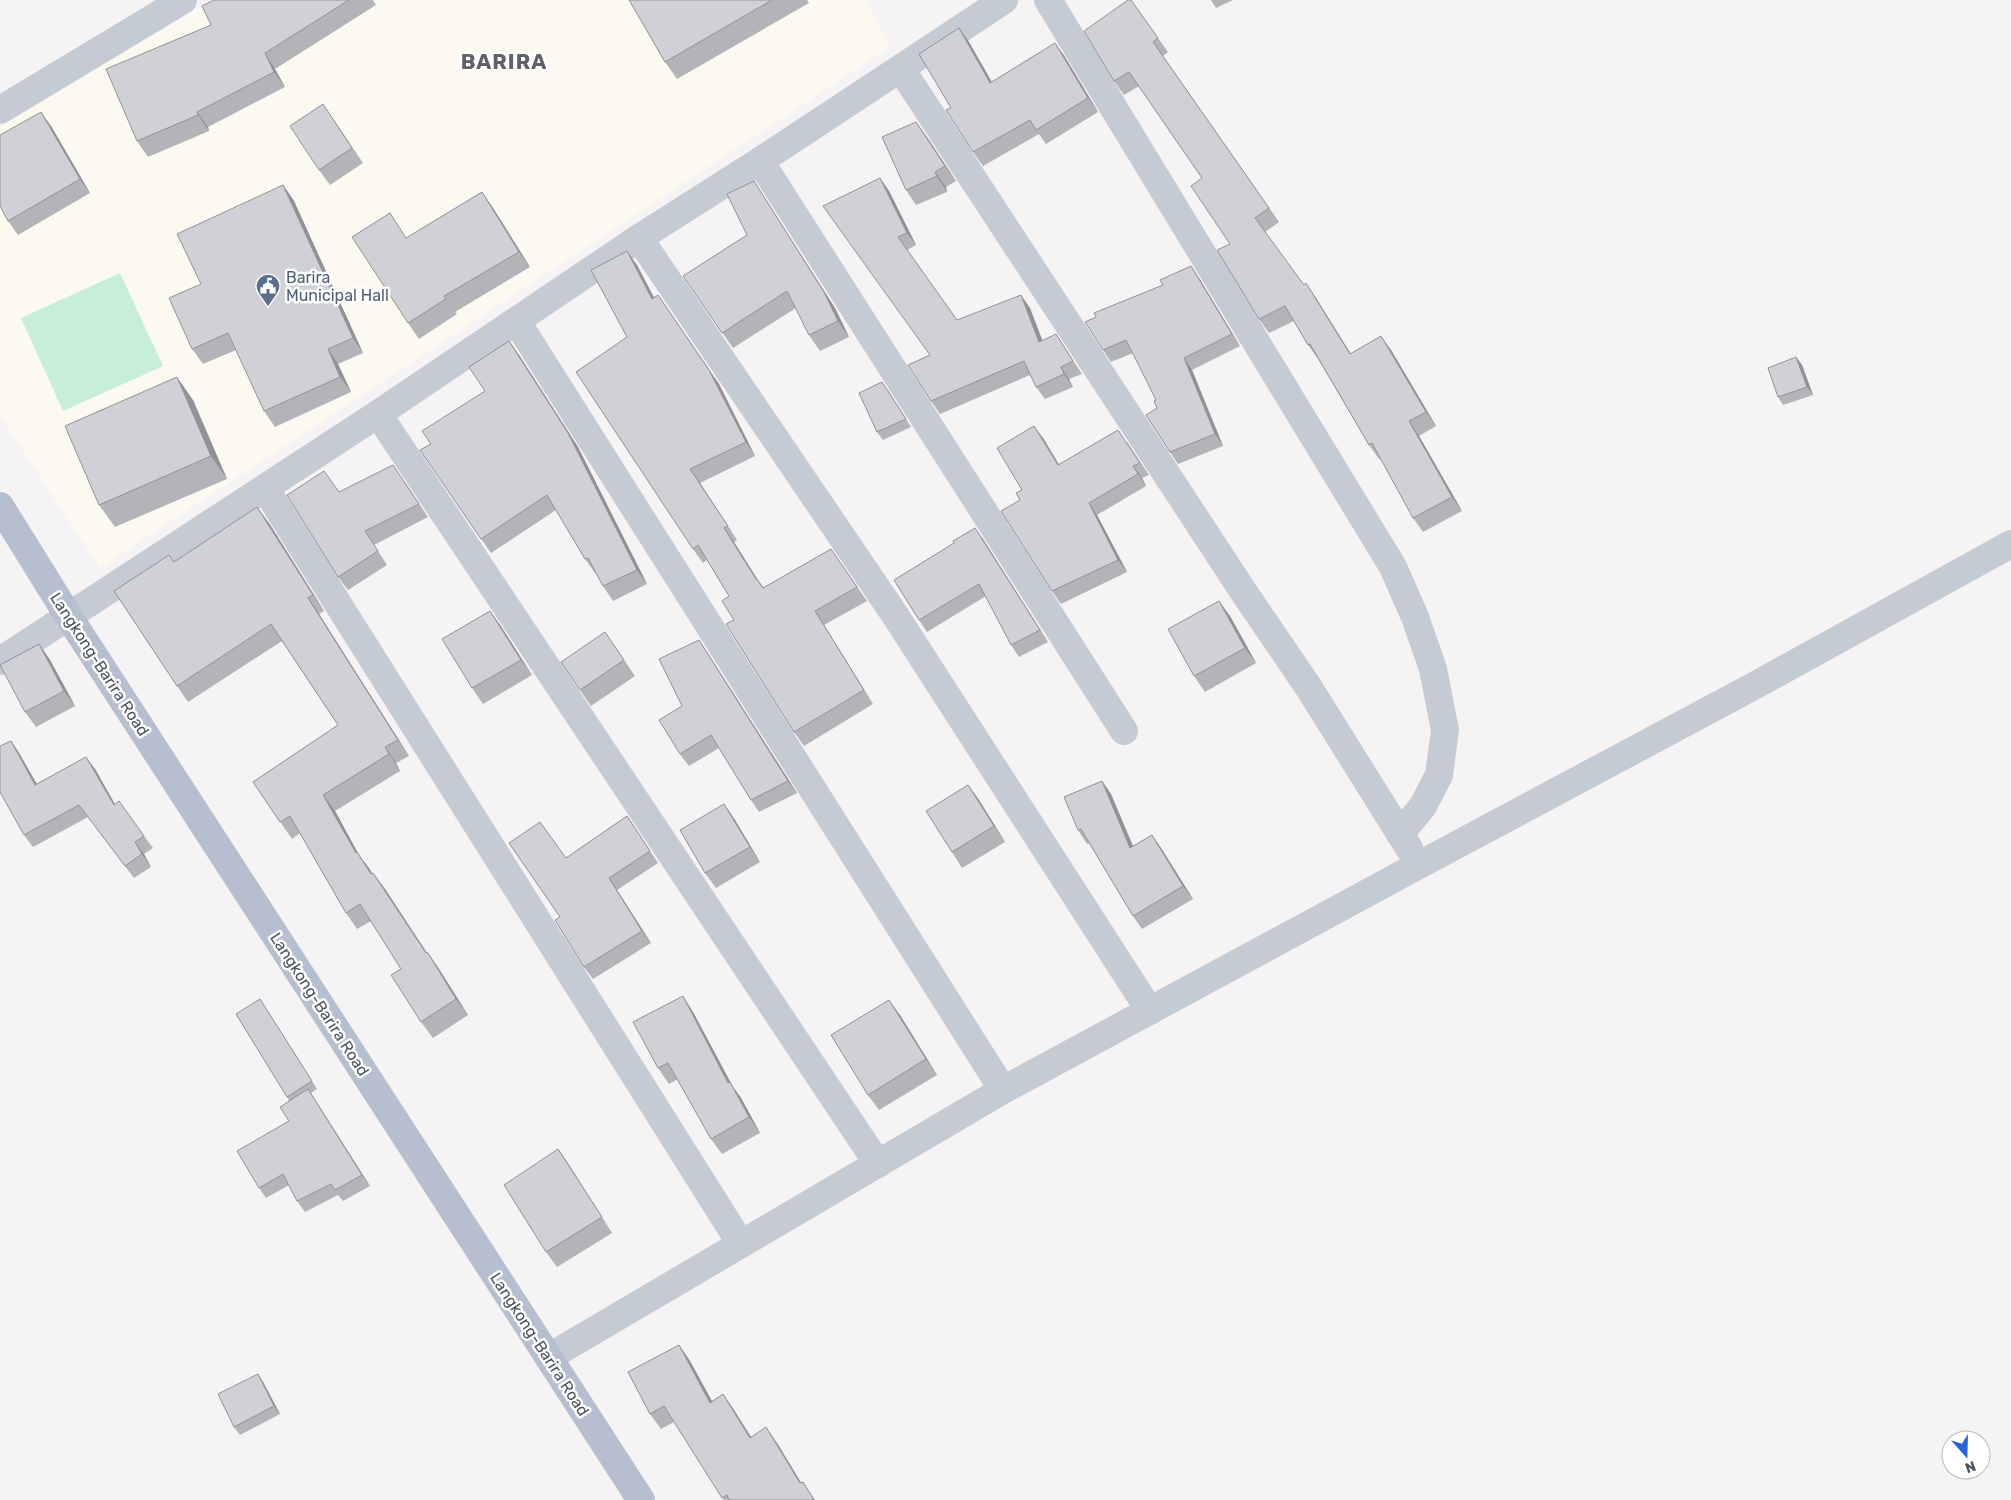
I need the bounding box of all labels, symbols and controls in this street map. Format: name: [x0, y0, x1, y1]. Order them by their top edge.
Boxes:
district label: BARIRA: [461, 49, 547, 74]
place label: Barira Municipal Hall: [286, 268, 389, 305]
public building icon: Barira Municipal Hall: [255, 273, 281, 307]
street label: Langkong-Barira Road: [46, 589, 153, 740]
street label: Langkong-Barira Road: [266, 929, 373, 1080]
street label: Langkong-Barira Road: [486, 1269, 593, 1420]
north arrow: [1941, 1430, 1991, 1480]
text: N: [1963, 1457, 1978, 1476]

